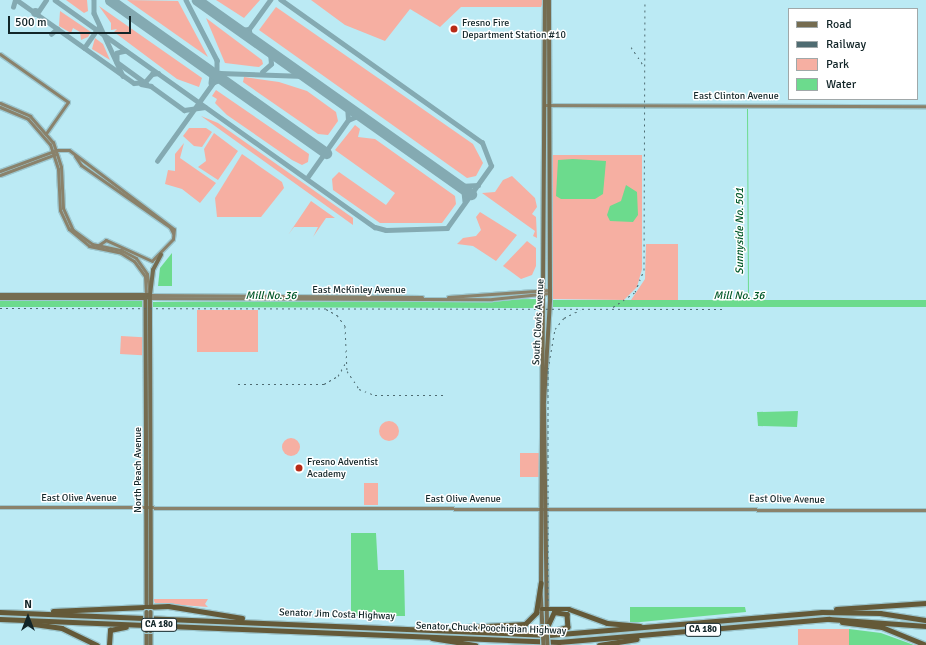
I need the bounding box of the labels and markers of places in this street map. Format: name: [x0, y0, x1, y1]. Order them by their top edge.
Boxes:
place label: Fresno Fire Department Station #10: [462, 17, 566, 40]
marker: Fresno Fire Department Station #10: [449, 24, 459, 34]
place label: Fresno Adventist Academy: [307, 456, 378, 480]
marker: Fresno Adventist Academy: [294, 463, 304, 473]

